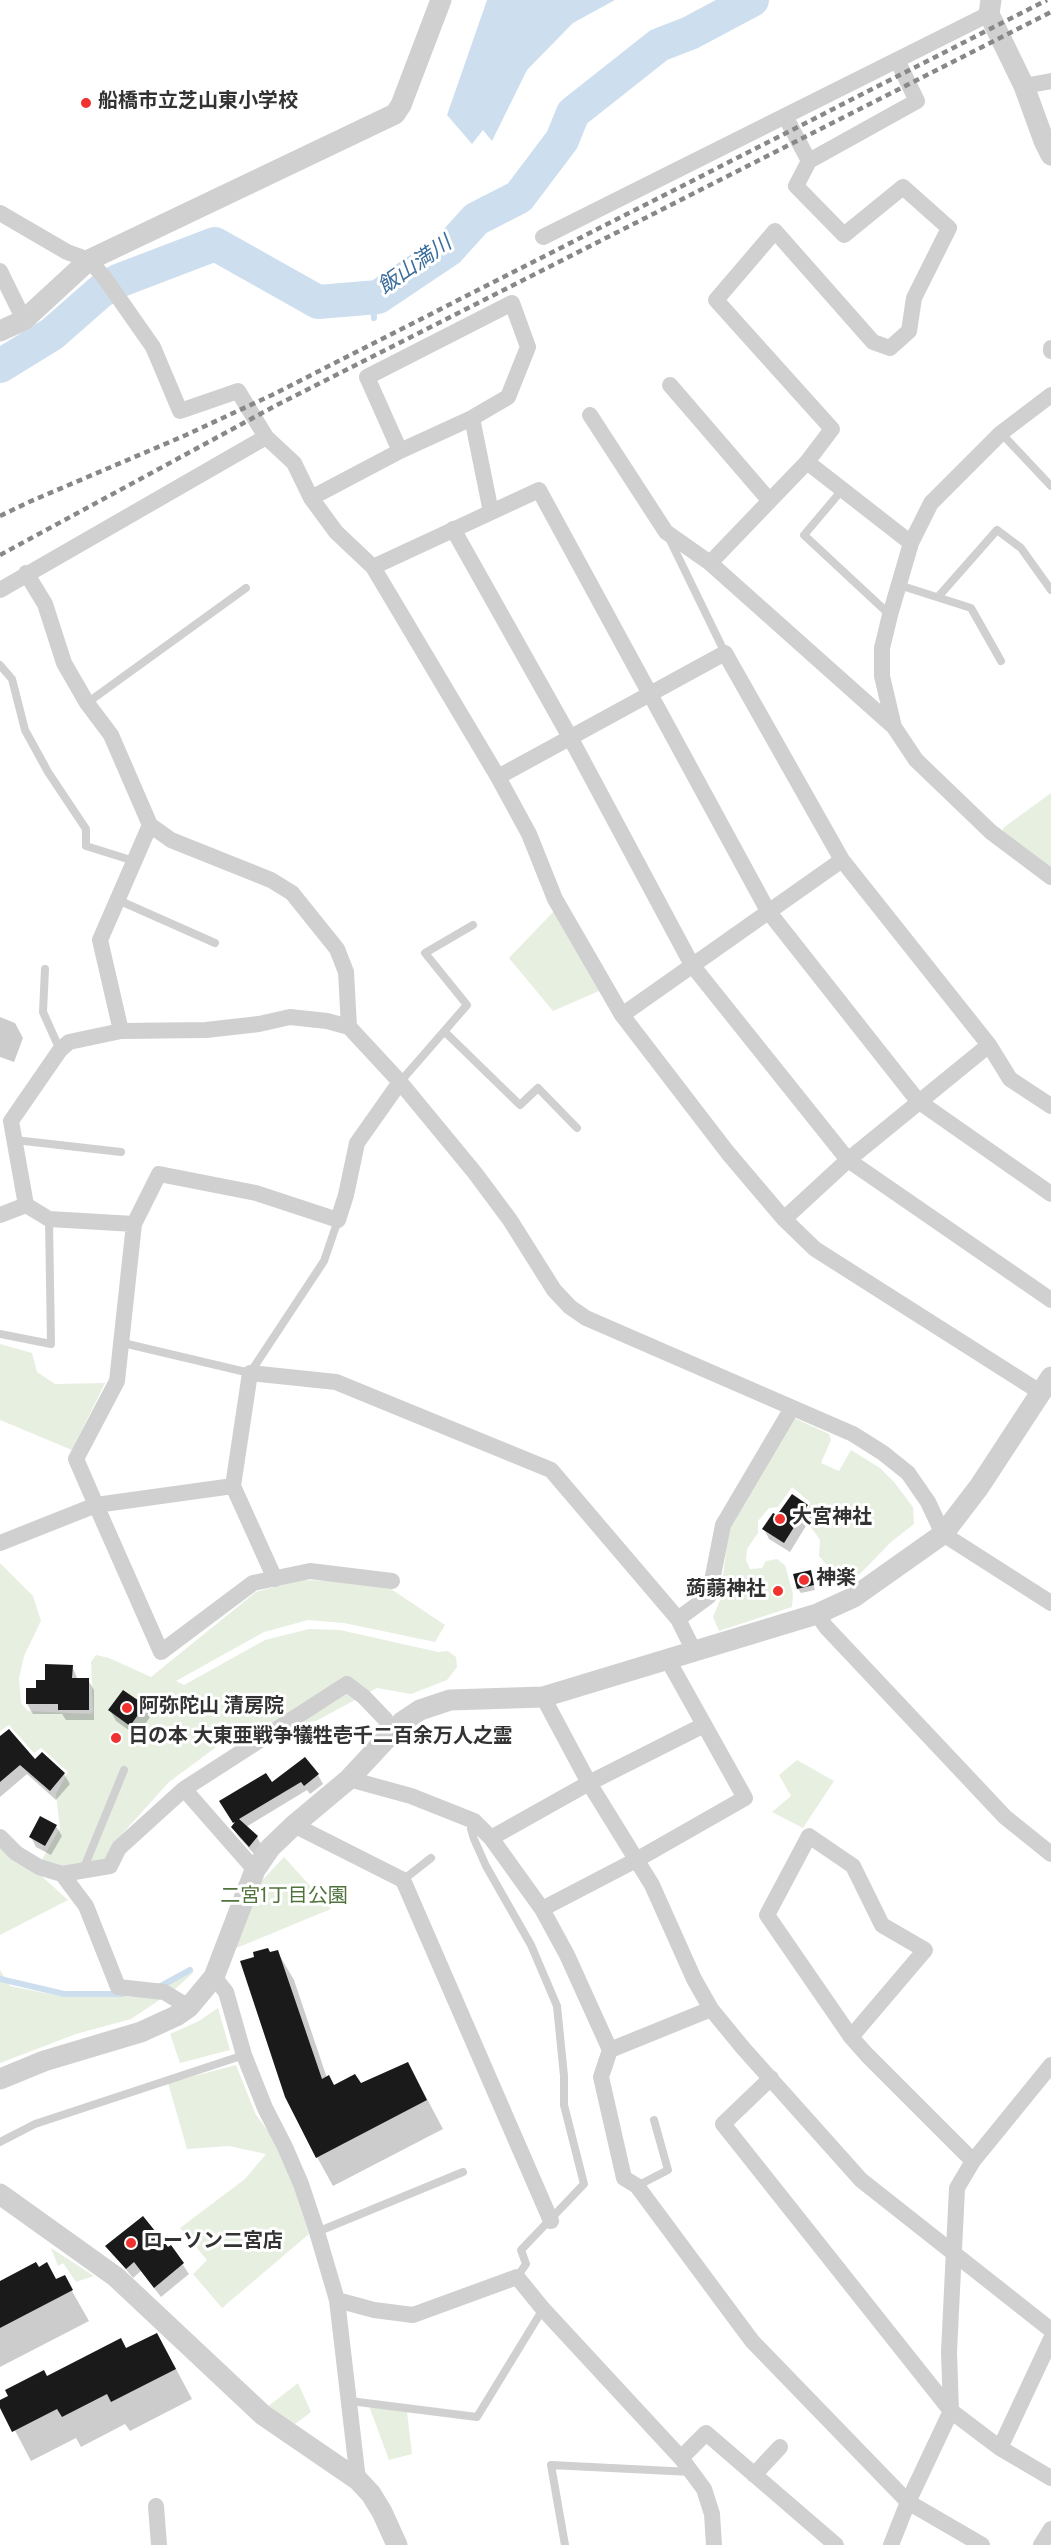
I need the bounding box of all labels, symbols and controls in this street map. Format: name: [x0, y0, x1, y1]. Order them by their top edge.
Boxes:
place label: 船橋市立芝山東小学校: [98, 91, 298, 115]
marker: 船橋市立芝山東小学校: [79, 96, 93, 110]
water label: 飯山満川: [374, 233, 458, 301]
place label: 大宮神社: [792, 1507, 872, 1531]
marker: 大宮神社: [773, 1512, 787, 1526]
place label: 神楽: [816, 1568, 856, 1592]
marker: 神楽: [797, 1573, 811, 1587]
place label: 蒟蒻神社: [686, 1579, 766, 1603]
marker: 蒟蒻神社: [771, 1584, 785, 1598]
place label: 阿弥陀山 清房院: [139, 1696, 284, 1720]
marker: 阿弥陀山 清房院: [120, 1701, 134, 1715]
place label: 日の本 大東亜戦争犠牲壱千二百余万人之霊: [128, 1726, 513, 1750]
marker: 日の本 大東亜戦争犠牲壱千二百余万人之霊: [109, 1731, 123, 1745]
park label: 二宮1丁目公園: [220, 1886, 348, 1910]
place label: ローソン二宮店: [143, 2231, 283, 2255]
marker: ローソン二宮店: [124, 2236, 138, 2250]

